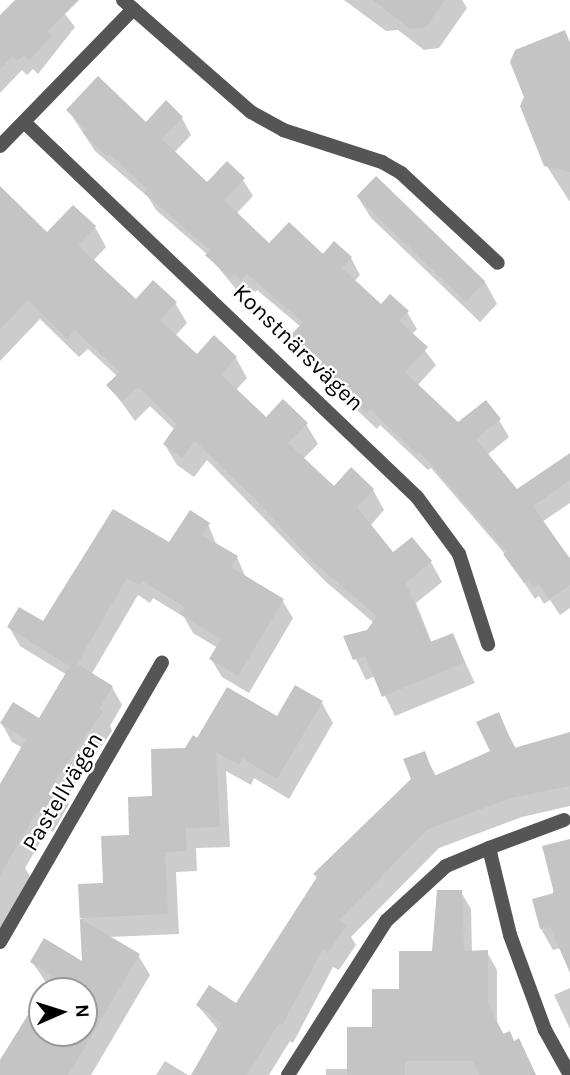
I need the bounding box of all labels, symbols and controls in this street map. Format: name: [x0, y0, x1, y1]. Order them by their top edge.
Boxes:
street label: Konstnärsvägen: [227, 279, 369, 417]
street label: Pastellvägen: [17, 728, 109, 856]
north arrow: [28, 977, 98, 1047]
text: N: [71, 1004, 93, 1018]

